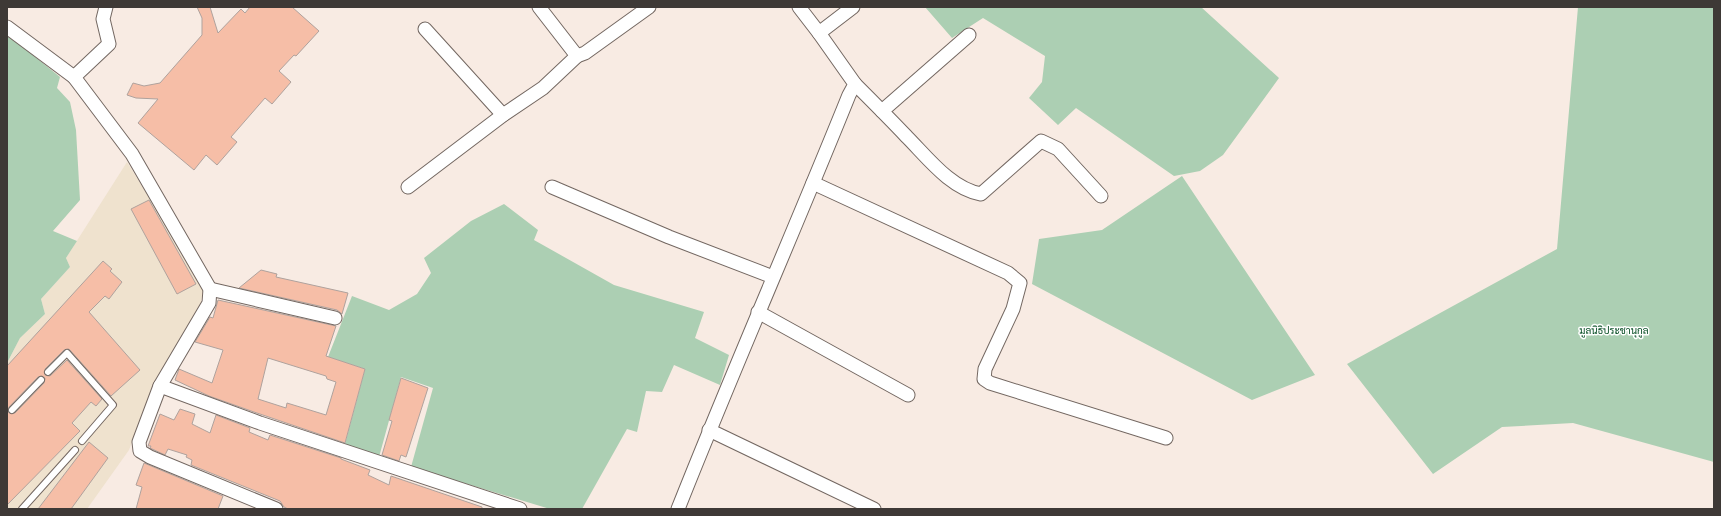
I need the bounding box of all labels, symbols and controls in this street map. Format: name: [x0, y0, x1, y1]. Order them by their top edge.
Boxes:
park label: มูลนิธิประชานุกูล: [1579, 325, 1649, 338]

